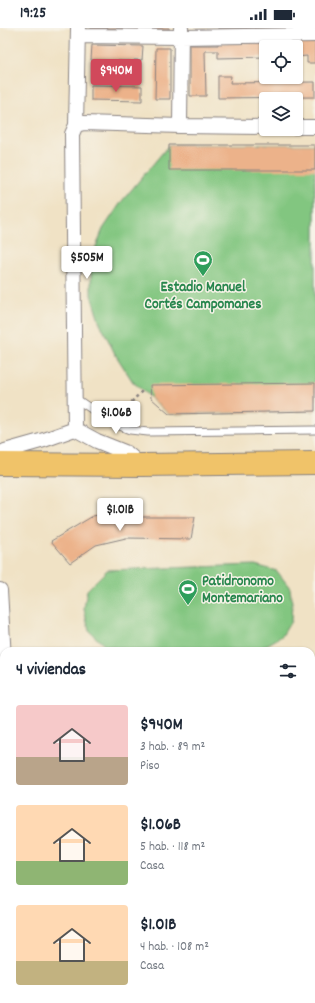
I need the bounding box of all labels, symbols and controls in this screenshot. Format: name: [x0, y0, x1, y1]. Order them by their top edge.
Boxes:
text: 19:25: [20, 3, 46, 25]
map controls: [259, 40, 303, 136]
button: locate: [259, 40, 303, 84]
pin: $940M: [88, 59, 144, 93]
text: $940M: [100, 62, 132, 81]
button: layers: [259, 92, 303, 136]
pin: $505M: [59, 246, 115, 280]
text: $505M: [70, 249, 104, 268]
sports icon: Estadio Manuel Cortés Campomanes: [192, 249, 214, 277]
place label: Estadio Manuel Cortés Campomanes: [145, 277, 261, 316]
pin: $1.06B: [83, 401, 149, 435]
text: $1.06B: [100, 404, 132, 423]
pin: $1.01B: [87, 498, 153, 532]
text: $1.01B: [106, 501, 134, 520]
place label: Patidronomo Montemariano: [202, 571, 283, 610]
sports icon: Patidronomo Montemariano: [177, 578, 199, 606]
text: 4 viviendas: [16, 659, 86, 683]
icon: filters: [277, 660, 299, 682]
text: $940M: [140, 714, 183, 738]
icon: home: [48, 721, 96, 769]
text: 3 hab. · 89 m²: [140, 738, 205, 757]
text: Piso: [140, 757, 160, 776]
text: $1.06B: [140, 814, 181, 838]
icon: home: [48, 821, 96, 869]
text: 5 hab. · 118 m²: [140, 838, 205, 857]
text: Casa: [140, 857, 164, 876]
text: $1.01B: [140, 914, 176, 938]
icon: home: [48, 921, 96, 969]
text: 4 hab. · 108 m²: [140, 938, 209, 957]
text: Casa: [140, 957, 164, 976]

